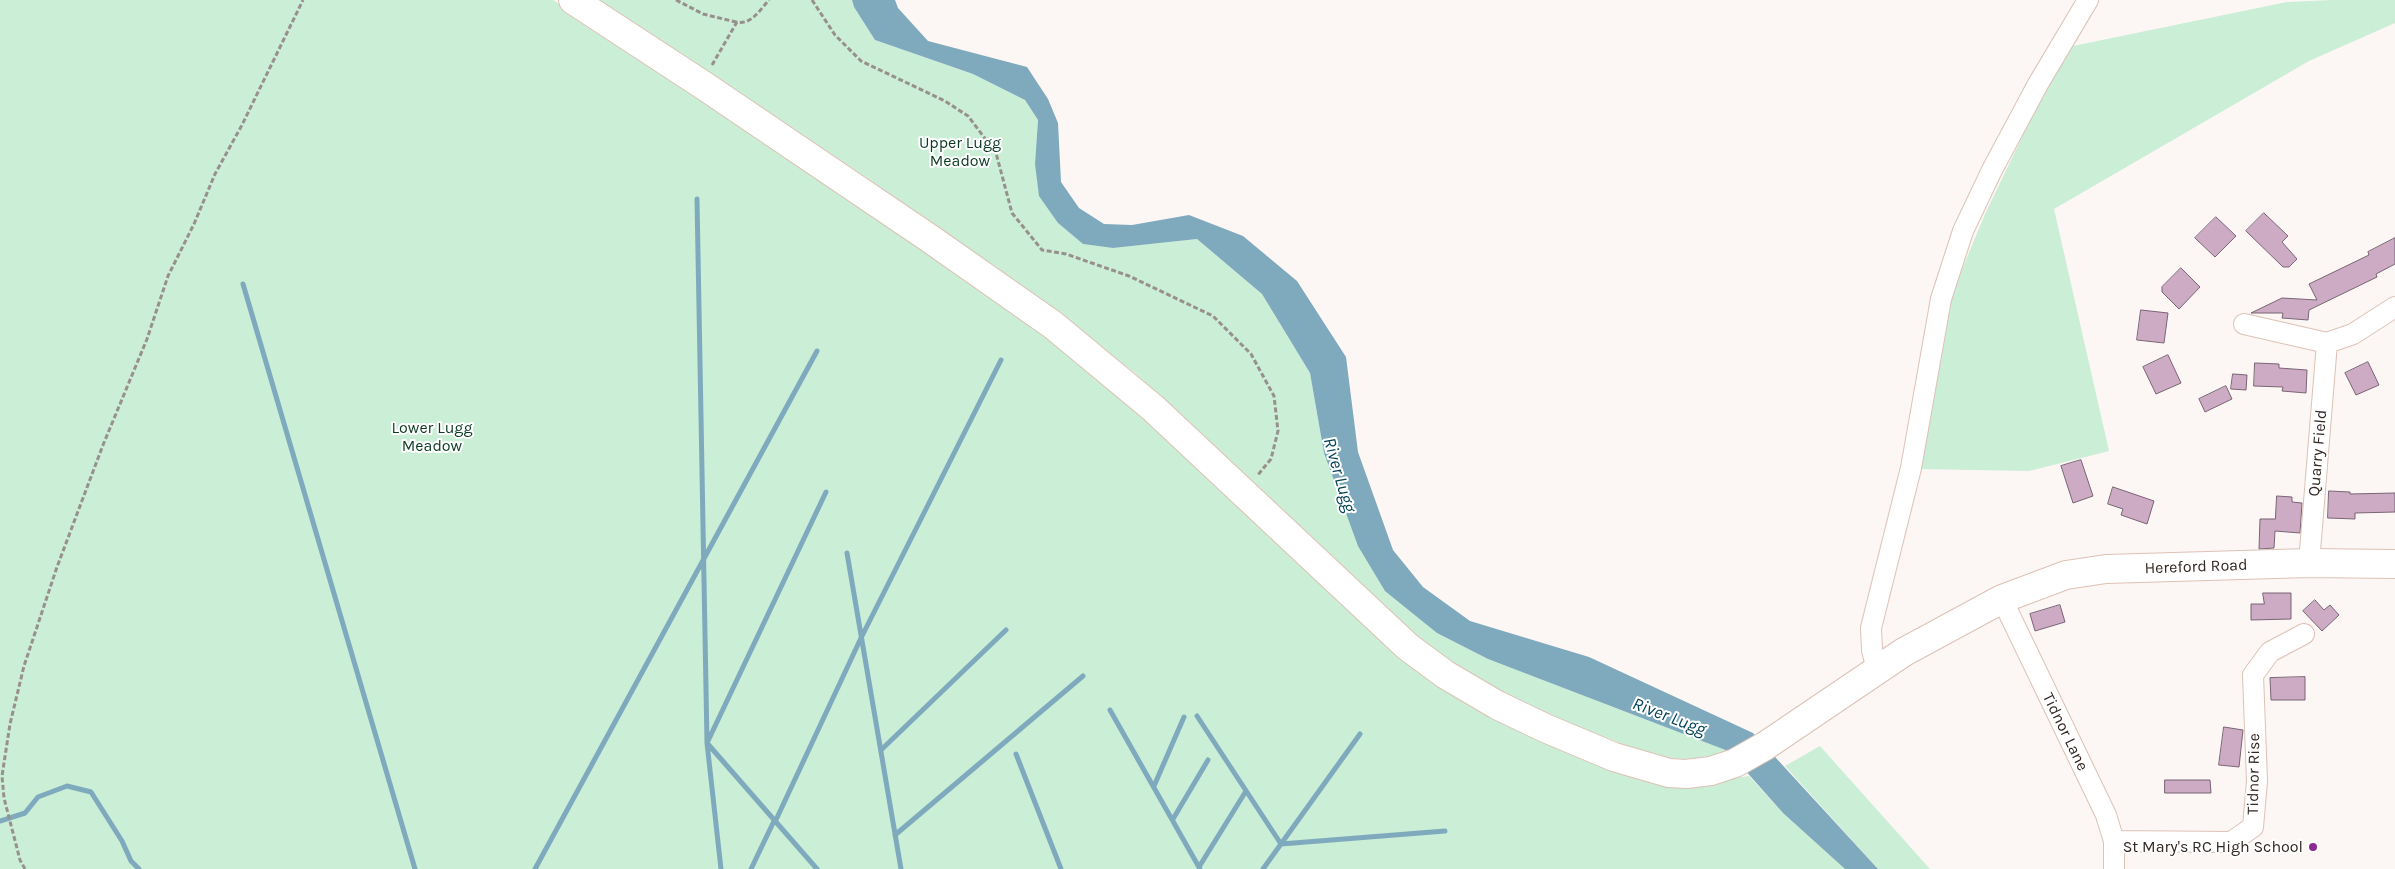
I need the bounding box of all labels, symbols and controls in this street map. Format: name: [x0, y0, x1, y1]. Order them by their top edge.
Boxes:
park label: Upper Lugg Meadow: [919, 133, 1001, 171]
street label: Quarry Field: [2305, 409, 2331, 497]
park label: Lower Lugg Meadow: [392, 418, 472, 456]
water label: River Lugg: [1318, 435, 1360, 515]
street label: Hereford Road: [2144, 556, 2248, 578]
street label: Tidnor Lane: [2038, 690, 2092, 774]
water label: River Lugg: [1629, 693, 1709, 741]
street label: Tidnor Rise: [2244, 733, 2264, 815]
place label: St Mary's RC High School: [2123, 837, 2303, 857]
marker: St Mary's RC High School: [2307, 841, 2319, 853]

